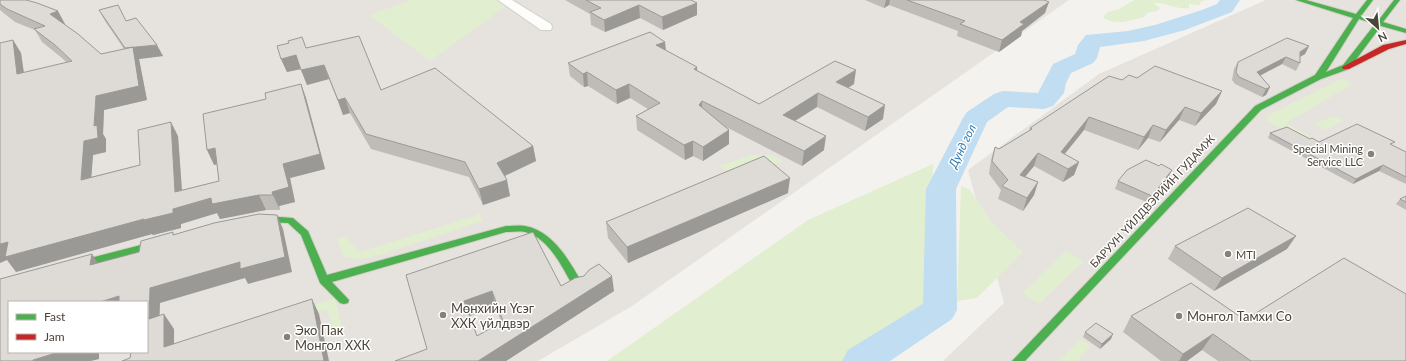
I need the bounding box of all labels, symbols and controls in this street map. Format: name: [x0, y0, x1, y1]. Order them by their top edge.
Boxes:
north arrow: [1358, 8, 1398, 48]
text: N: [1376, 30, 1389, 45]
water label: Дунд гол: [945, 122, 979, 171]
street label: БАРУУН ҮЙЛДВЭРИЙН ГУДАМЖ: [1087, 132, 1217, 270]
place label: Special Mining Service LLC: [1293, 142, 1364, 168]
marker: Special Mining Service LLC: [1366, 149, 1376, 159]
place label: MTI: [1236, 248, 1256, 261]
marker: MTI: [1223, 249, 1233, 259]
place label: Мөнхийн Үсэг ХХК үйлдвэр: [451, 300, 535, 331]
legend: [8, 301, 148, 353]
place label: Монгол Тамхи Со: [1187, 308, 1292, 324]
text: Fast: [44, 309, 66, 324]
marker: Мөнхийн Үсэг ХХК үйлдвэр: [438, 310, 448, 320]
marker: Монгол Тамхи Со: [1174, 311, 1184, 321]
place label: Эко Пак Монгол ХХК: [295, 322, 371, 353]
text: Jam: [44, 329, 65, 344]
marker: Эко Пак Монгол ХХК: [282, 332, 292, 342]

